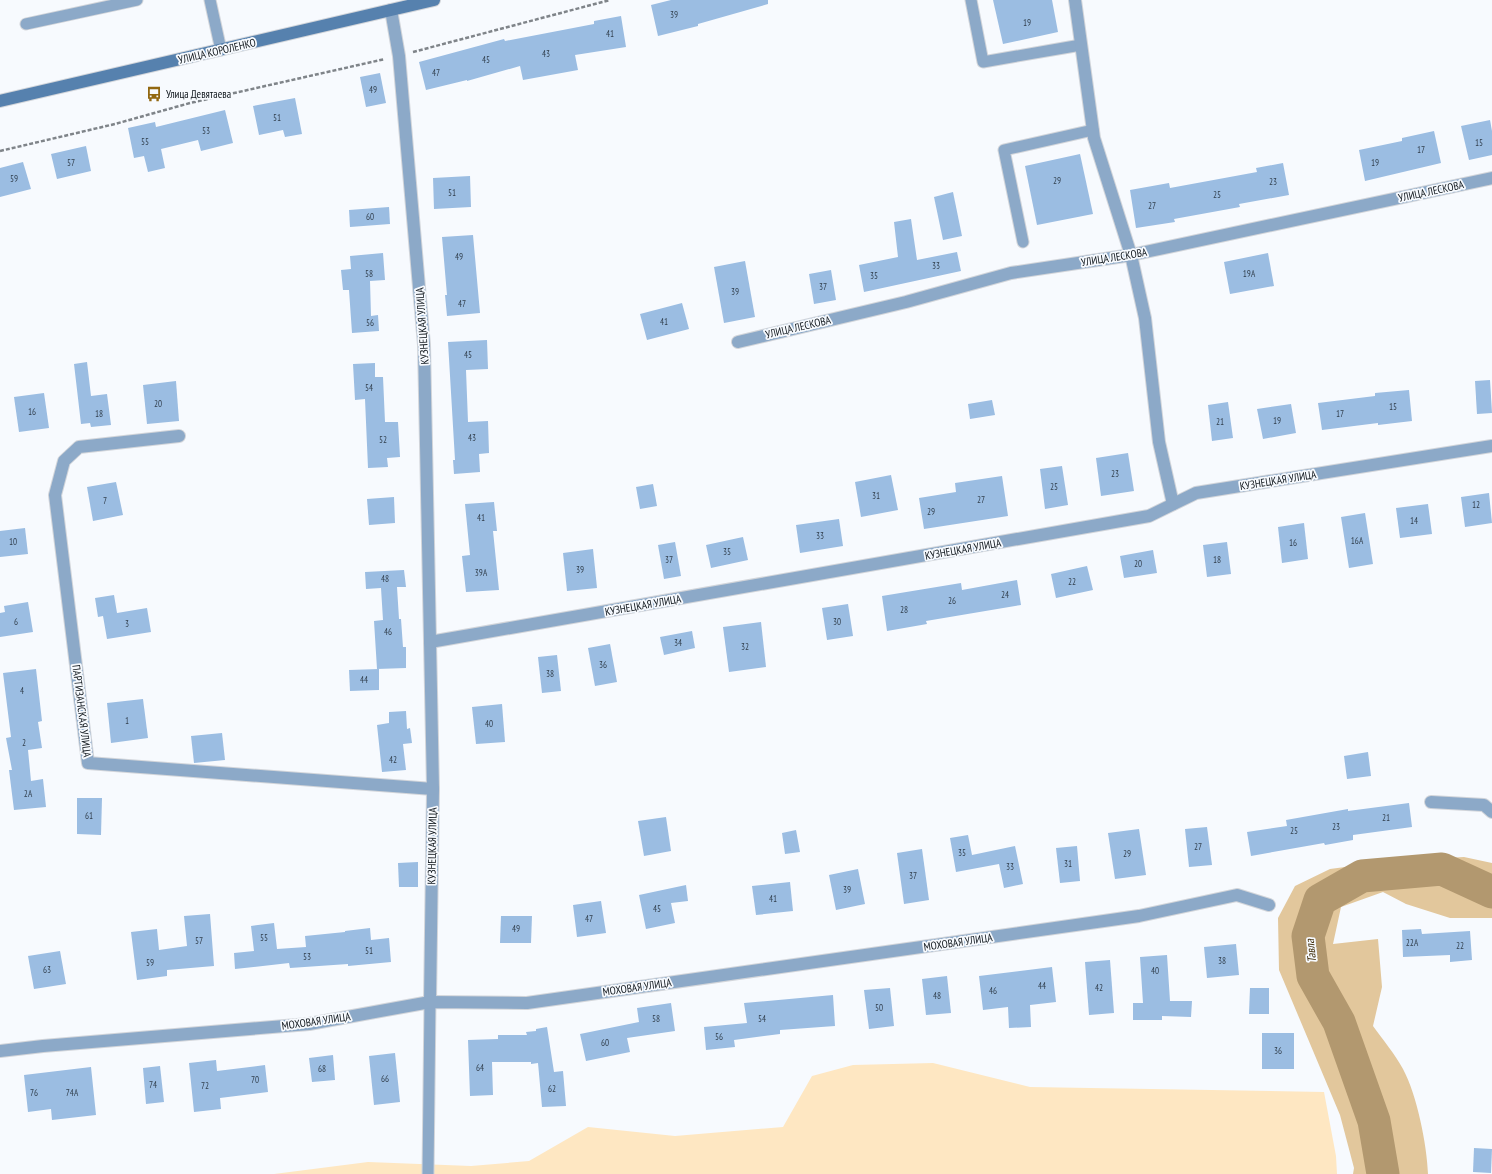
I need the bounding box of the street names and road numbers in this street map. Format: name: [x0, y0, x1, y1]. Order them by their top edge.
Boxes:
street label: УЛИЦА КОРОЛЕНКО: [177, 35, 257, 67]
street label: УЛИЦА ЛЕСКОВА: [1397, 177, 1466, 205]
street label: УЛИЦА ЛЕСКОВА: [1080, 245, 1149, 269]
street label: КУЗНЕЦКАЯ УЛИЦА: [412, 286, 432, 365]
street label: УЛИЦА ЛЕСКОВА: [764, 313, 833, 341]
street label: КУЗНЕЦКАЯ УЛИЦА: [1239, 467, 1318, 493]
street label: КУЗНЕЦКАЯ УЛИЦА: [924, 535, 1003, 563]
street label: КУЗНЕЦКАЯ УЛИЦА: [604, 591, 683, 619]
street label: ПАРТИЗАНСКАЯ УЛИЦА: [69, 664, 95, 759]
street label: КУЗНЕЦКАЯ УЛИЦА: [424, 807, 440, 885]
street label: МОХОВАЯ УЛИЦА: [923, 930, 994, 954]
street label: МОХОВАЯ УЛИЦА: [602, 975, 673, 999]
street label: МОХОВАЯ УЛИЦА: [281, 1009, 352, 1033]

